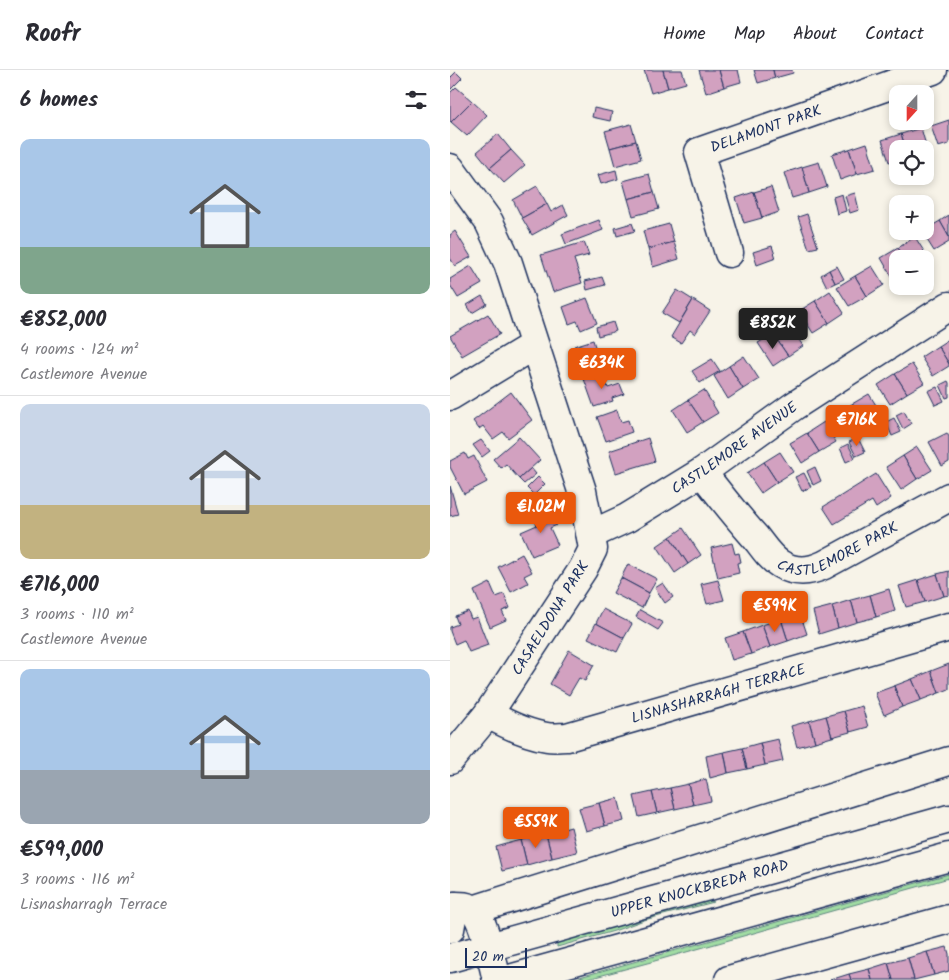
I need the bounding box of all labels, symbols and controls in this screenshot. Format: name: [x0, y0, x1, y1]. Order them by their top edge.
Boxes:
text: Roofr: [25, 15, 80, 54]
text: Home: [663, 20, 706, 49]
text: Map: [734, 20, 765, 49]
text: About: [793, 20, 837, 49]
text: Contact: [865, 20, 924, 49]
text: 6 homes: [20, 84, 98, 117]
north arrow: [889, 85, 934, 130]
map controls: [889, 85, 934, 295]
icon: filters: [402, 86, 430, 114]
street label: DELAMONT PARK: [707, 99, 825, 160]
button: locate: [889, 140, 934, 185]
icon: home: [180, 171, 270, 261]
button: +: [889, 195, 934, 240]
button: −: [889, 250, 934, 295]
text: €852,000: [20, 304, 106, 337]
pin: €852K: [738, 308, 808, 350]
text: €852K: [750, 311, 796, 336]
text: 4 rooms · 124 m²: [20, 337, 138, 362]
pin: €634K: [567, 348, 637, 390]
text: €634K: [579, 351, 625, 376]
text: Castlemore Avenue: [20, 362, 147, 387]
street label: CASTLEMORE AVENUE: [667, 395, 804, 501]
pin: €716K: [822, 404, 892, 447]
text: €716K: [837, 408, 877, 433]
icon: home: [180, 437, 270, 527]
pin: €1.02M: [500, 492, 582, 534]
text: €1.02M: [517, 495, 565, 520]
street label: CASTLEMORE PARK: [772, 516, 903, 584]
street label: CASAELDONA PARK: [506, 556, 596, 681]
text: €716,000: [20, 569, 99, 602]
pin: €599K: [740, 590, 810, 633]
text: €599K: [753, 594, 797, 619]
text: 3 rooms · 110 m²: [20, 602, 134, 627]
text: Castlemore Avenue: [20, 627, 147, 652]
street label: LISNASHARRAGH TERRACE: [628, 658, 810, 731]
icon: home: [180, 702, 270, 792]
pin: €559K: [501, 806, 571, 849]
text: €559K: [514, 810, 558, 835]
text: €599,000: [20, 834, 103, 867]
street label: UPPER KNOCKBREDA ROAD: [608, 854, 792, 925]
text: 3 rooms · 116 m²: [20, 867, 135, 892]
text: Lisnasharragh Terrace: [20, 892, 167, 917]
scale bar: [465, 945, 528, 968]
text: 20 m: [472, 946, 504, 968]

